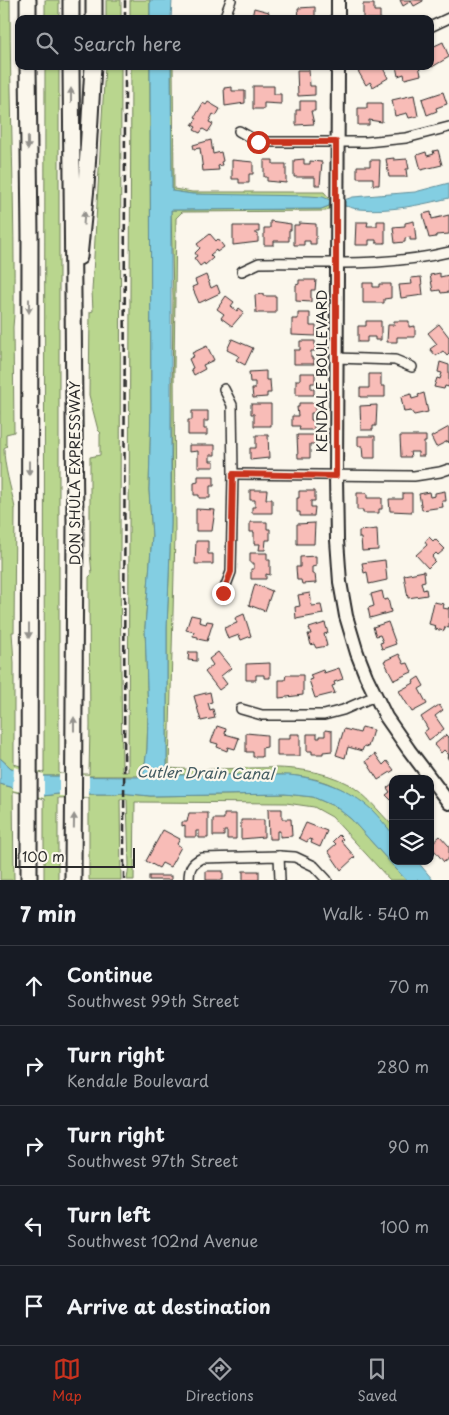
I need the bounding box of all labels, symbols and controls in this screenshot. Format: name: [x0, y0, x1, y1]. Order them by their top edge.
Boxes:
search box: [15, 15, 434, 70]
icon: search: [33, 29, 61, 57]
text: Search here: [73, 29, 182, 57]
one-way arrow: [67, 86, 75, 102]
route start: [247, 131, 270, 154]
one-way arrow: [24, 136, 32, 152]
one-way arrow: [80, 210, 88, 226]
street label: KENDALE BOULEVARD: [311, 289, 332, 453]
one-way arrow: [25, 298, 33, 314]
street label: DON SHULA EXPRESSWAY: [64, 381, 85, 565]
one-way arrow: [25, 461, 33, 477]
route end: [212, 582, 235, 605]
one-way arrow: [25, 623, 33, 639]
one-way arrow: [70, 715, 78, 731]
water label: Cutler Drain Canal: [136, 759, 277, 785]
map controls: [389, 775, 434, 865]
button: locate: [389, 775, 434, 820]
one-way arrow: [70, 813, 78, 829]
button: layers: [389, 820, 434, 865]
scale bar: [15, 845, 135, 868]
text: 100 m: [22, 846, 65, 867]
text: 7 min: [20, 897, 76, 929]
text: Walk · 540 m: [323, 901, 429, 925]
text: Continue: [67, 960, 153, 988]
icon: ahead: [20, 972, 48, 1000]
text: 70 m: [389, 974, 429, 998]
text: Southwest 99th Street: [67, 988, 239, 1012]
text: Turn right: [67, 1040, 165, 1068]
icon: right: [20, 1052, 48, 1080]
text: 280 m: [377, 1054, 429, 1078]
text: Kendale Boulevard: [67, 1068, 209, 1092]
text: Turn right: [67, 1120, 165, 1148]
icon: right: [20, 1132, 48, 1160]
text: 90 m: [388, 1134, 429, 1158]
text: Southwest 97th Street: [67, 1148, 238, 1172]
text: Turn left: [67, 1200, 151, 1228]
icon: left: [20, 1212, 48, 1240]
text: 100 m: [380, 1214, 429, 1238]
text: Southwest 102nd Avenue: [67, 1228, 258, 1252]
icon: arrive: [20, 1292, 48, 1320]
text: Arrive at destination: [67, 1292, 271, 1320]
tab: Map: [52, 1355, 82, 1406]
tab: Directions: [186, 1355, 254, 1406]
tab: Saved: [357, 1355, 397, 1406]

